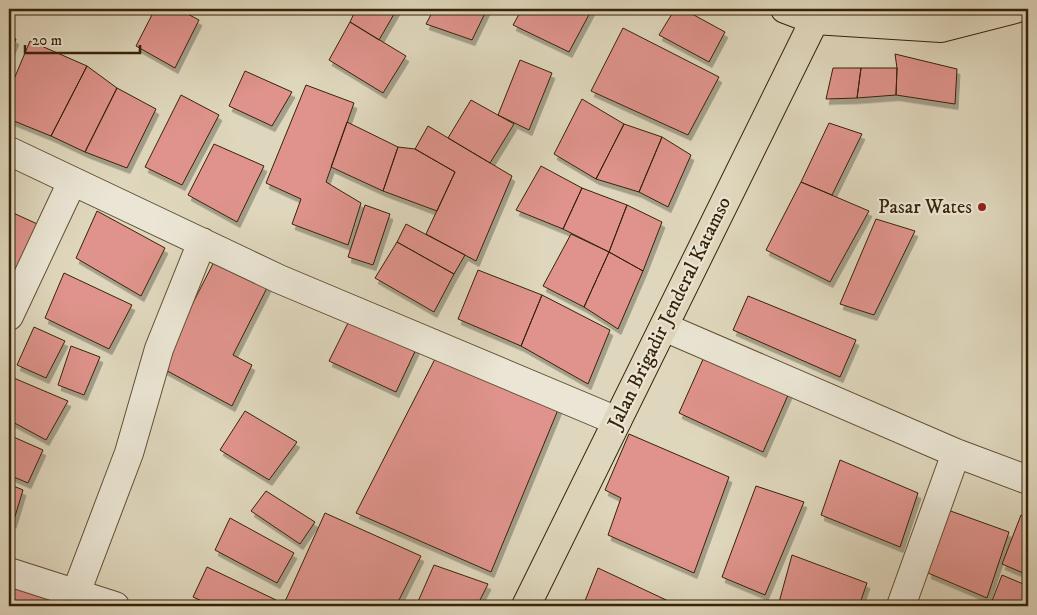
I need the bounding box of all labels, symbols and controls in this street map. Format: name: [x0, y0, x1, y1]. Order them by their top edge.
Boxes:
scale bar: [25, 22, 140, 54]
text: 20 m: [32, 31, 62, 50]
street label: Jalan Brigadir Jenderal Katamso: [602, 193, 737, 435]
place label: Pasar Wates: [878, 195, 972, 220]
marker: Pasar Wates: [976, 201, 988, 213]

